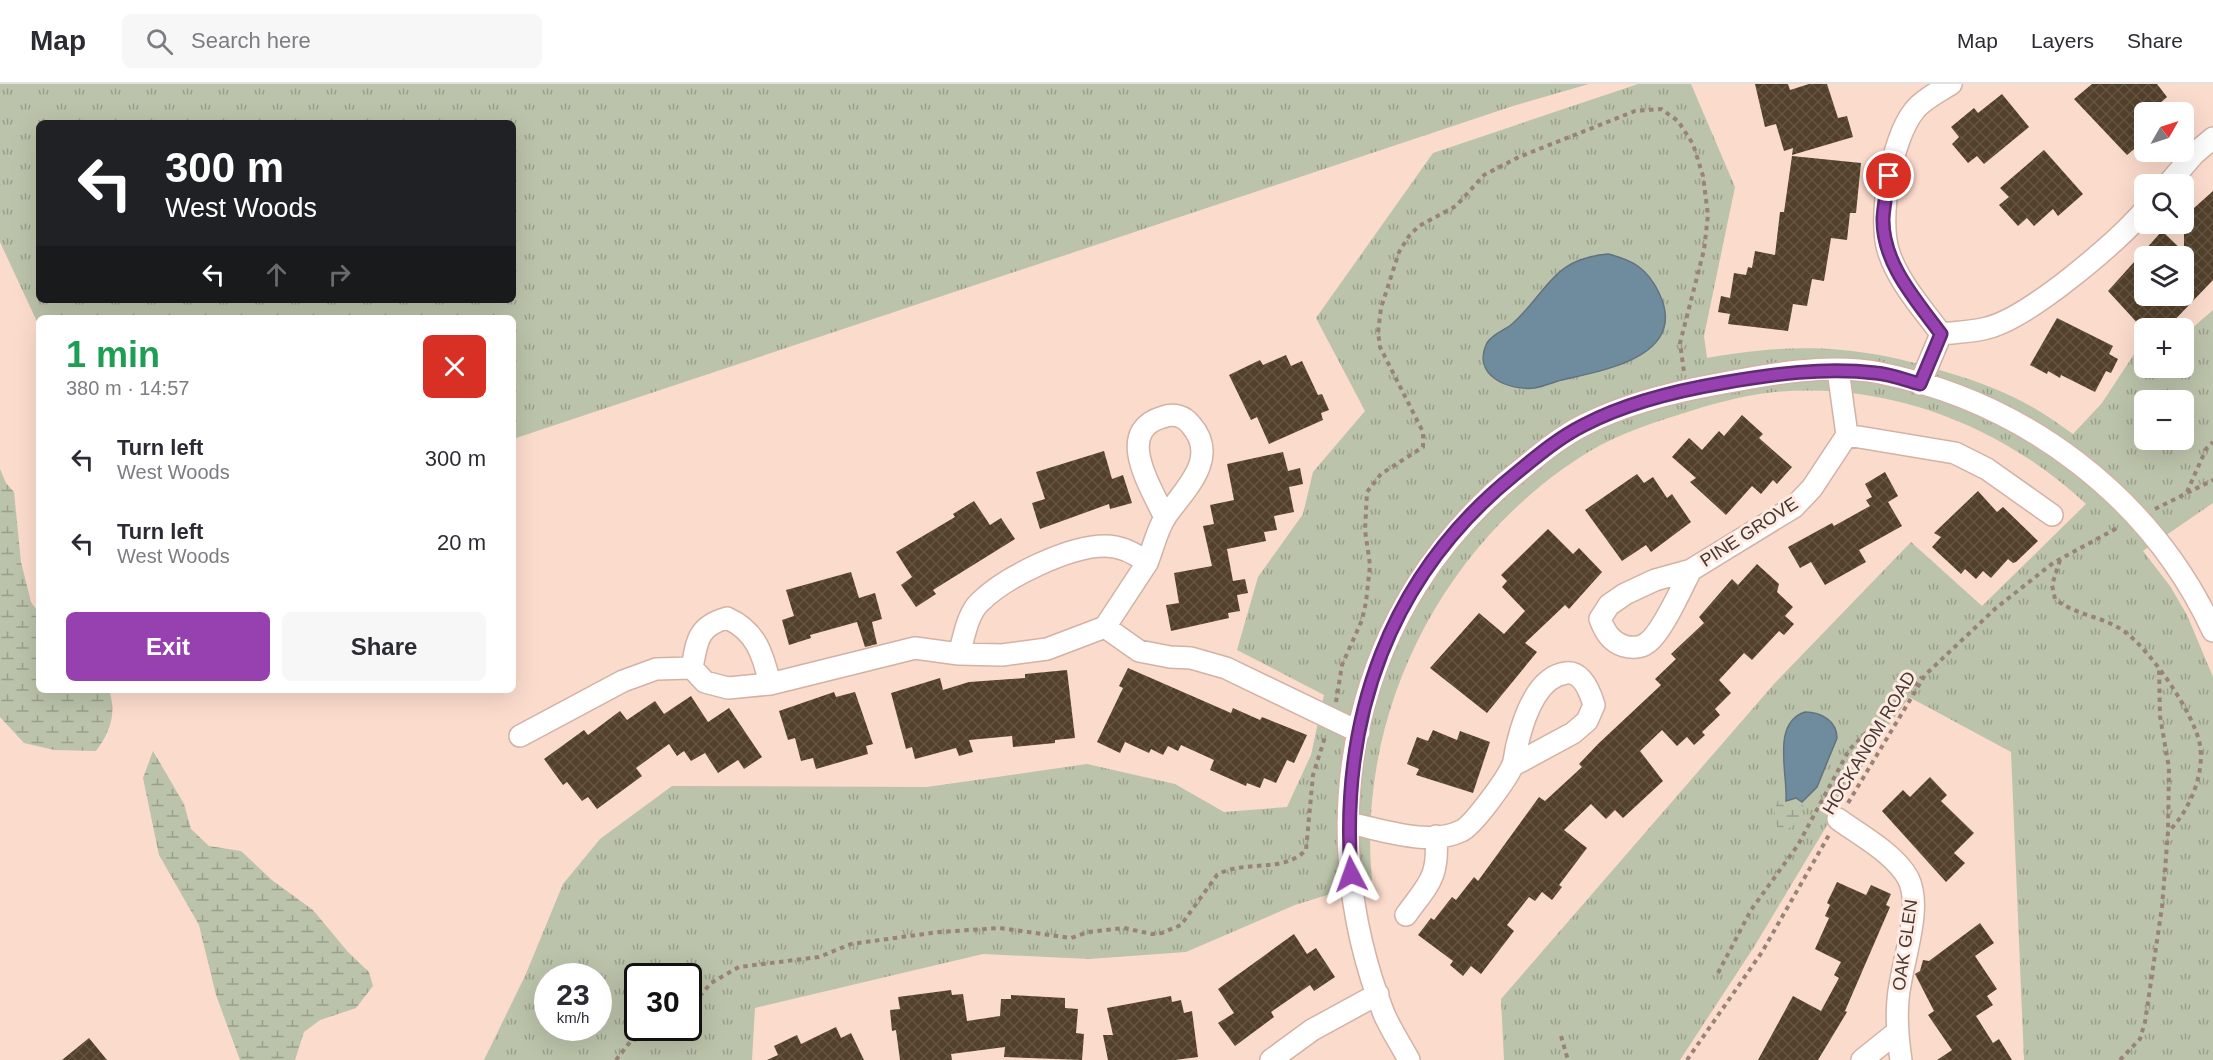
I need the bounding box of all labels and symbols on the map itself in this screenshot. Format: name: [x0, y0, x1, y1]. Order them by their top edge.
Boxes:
north arrow: [2134, 102, 2194, 162]
pin: [1863, 150, 1914, 201]
street label: PINE GROVE: [1697, 493, 1801, 571]
street label: HOCKANOM ROAD: [1818, 668, 1920, 818]
position arrow: [1319, 842, 1383, 906]
street label: OAK GLEN: [1889, 898, 1921, 992]
speed limit sign: 30: [624, 963, 702, 1041]

